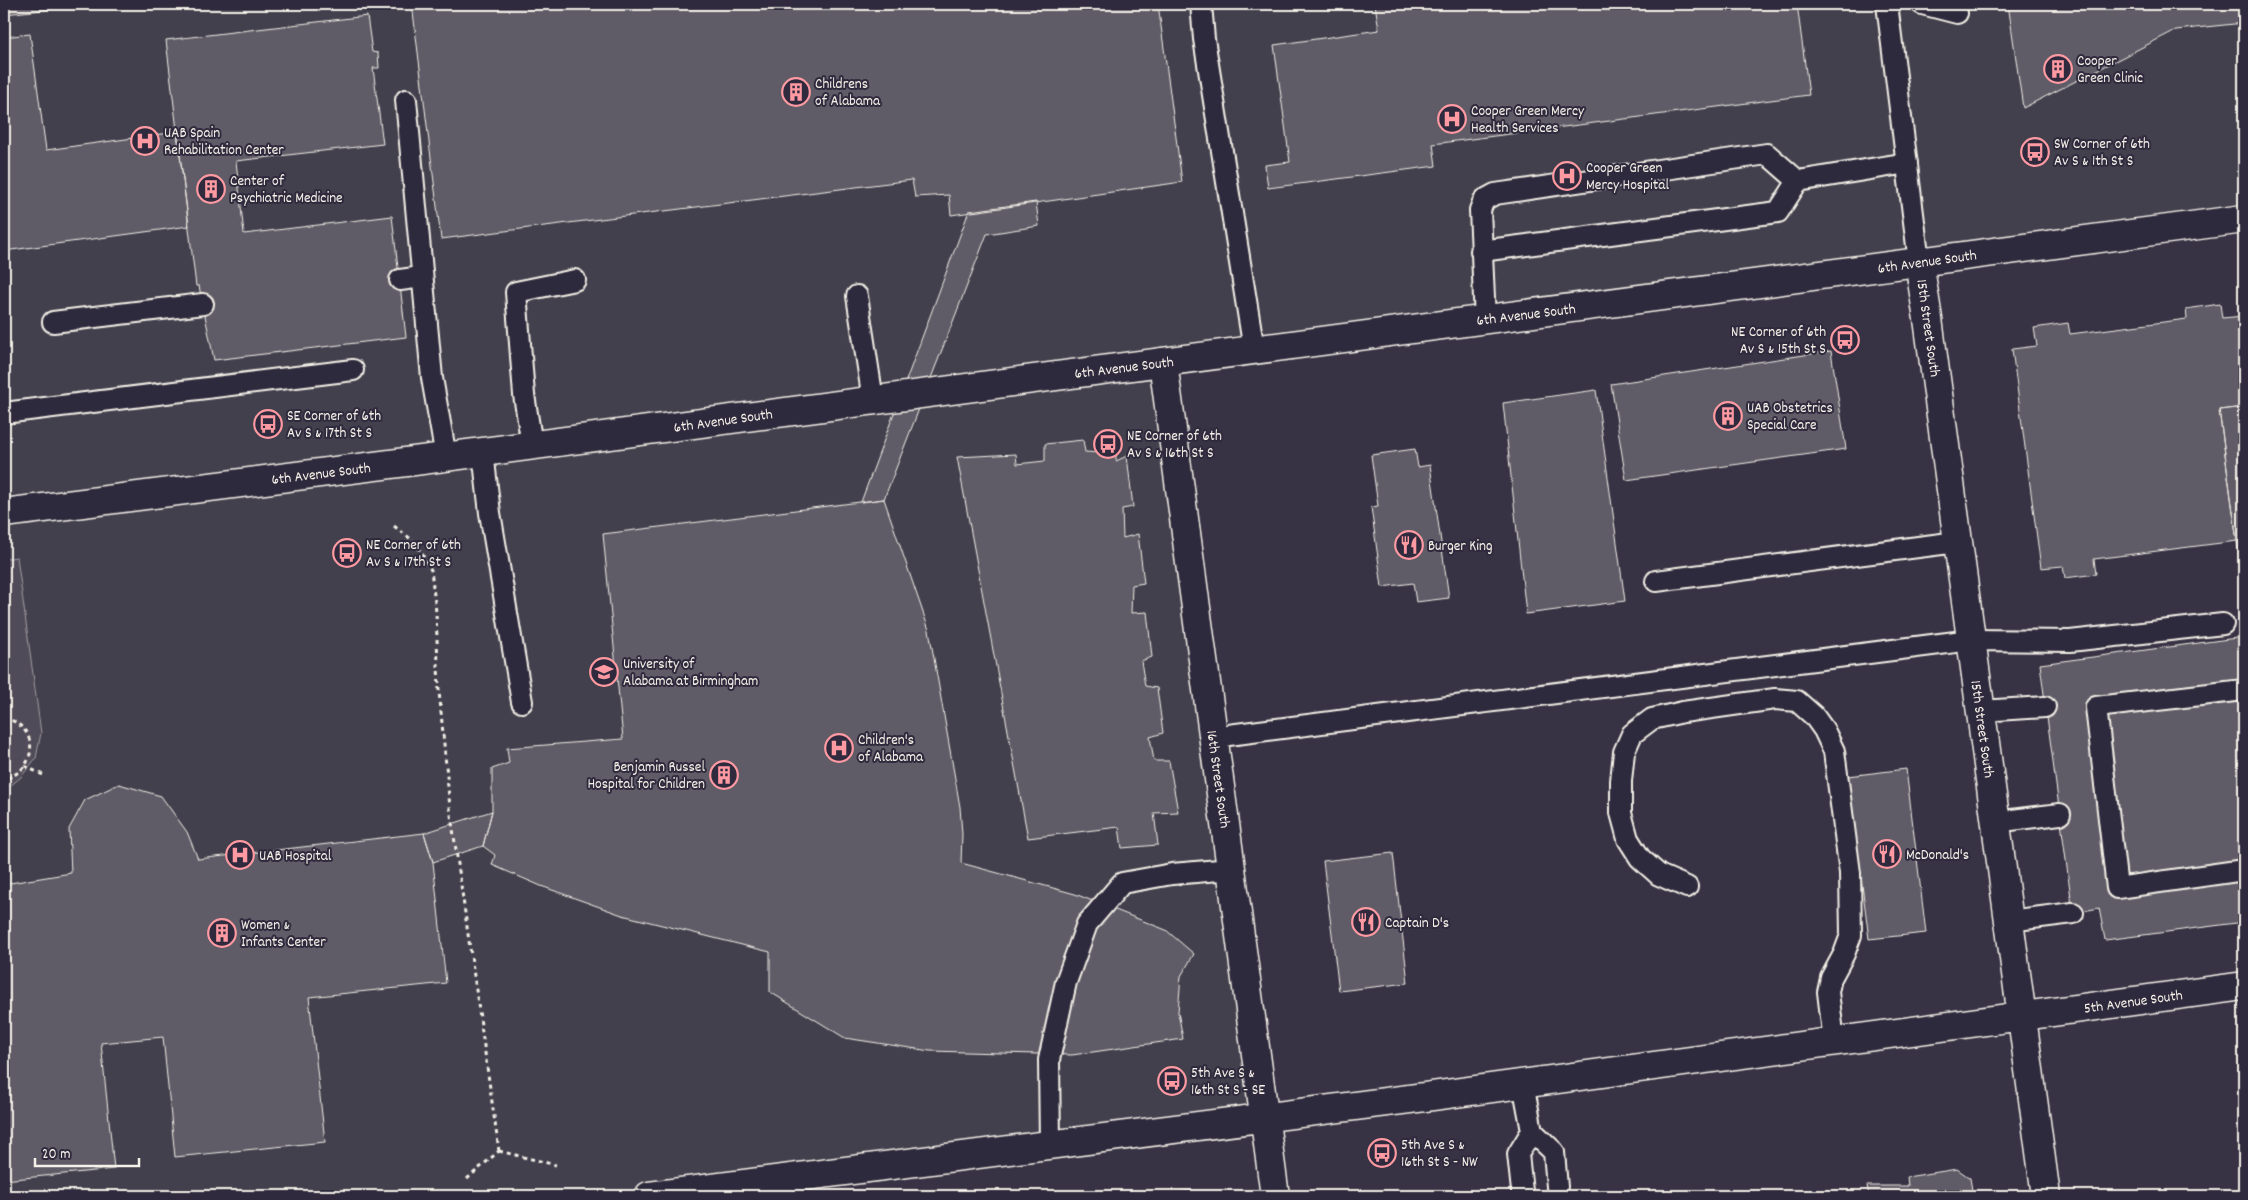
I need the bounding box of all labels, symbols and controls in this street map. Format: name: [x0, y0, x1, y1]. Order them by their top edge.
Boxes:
place label: Cooper Green Clinic: [2077, 51, 2143, 90]
building icon: Cooper Green Clinic: [2043, 54, 2073, 84]
place label: Childrens of Alabama: [815, 74, 881, 113]
building icon: Childrens of Alabama: [781, 77, 811, 107]
place label: Cooper Green Mercy Health Services: [1471, 101, 1585, 140]
hospital icon: Cooper Green Mercy Health Services: [1437, 104, 1467, 134]
place label: UAB Spain Rehabilitation Center: [164, 123, 284, 162]
hospital icon: UAB Spain Rehabilitation Center: [130, 126, 160, 156]
place label: SW Corner of 6th Av S & 1th St S: [2054, 134, 2150, 173]
bus stop icon: SW Corner of 6th Av S & 1th St S: [2020, 137, 2050, 167]
place label: Cooper Green Mercy Hospital: [1586, 158, 1669, 197]
hospital icon: Cooper Green Mercy Hospital: [1552, 161, 1582, 191]
place label: Center of Psychiatric Medicine: [230, 171, 343, 210]
building icon: Center of Psychiatric Medicine: [196, 174, 226, 204]
street label: 6th Avenue South: [1876, 245, 1978, 281]
street label: 15th Street South: [1909, 278, 1945, 379]
street label: 6th Avenue South: [1475, 299, 1577, 333]
place label: NE Corner of 6th Av S & 15th St S: [1731, 322, 1826, 361]
bus stop icon: NE Corner of 6th Av S & 15th St S: [1830, 325, 1860, 355]
street label: 6th Avenue South: [1073, 352, 1175, 386]
place label: UAB Obstetrics Special Care: [1747, 398, 1833, 437]
building icon: UAB Obstetrics Special Care: [1713, 401, 1743, 431]
street label: 6th Avenue South: [672, 404, 774, 440]
place label: SE Corner of 6th Av S & 17th St S: [287, 406, 381, 445]
bus stop icon: SE Corner of 6th Av S & 17th St S: [253, 409, 283, 439]
place label: NE Corner of 6th Av S & 16th St S: [1127, 426, 1222, 465]
bus stop icon: NE Corner of 6th Av S & 16th St S: [1093, 429, 1123, 459]
street label: 6th Avenue South: [270, 458, 372, 492]
restaurant icon: Burger King: [1394, 530, 1424, 560]
place label: NE Corner of 6th Av S & 17th St S: [366, 535, 461, 574]
place label: Burger King: [1428, 536, 1493, 558]
bus stop icon: NE Corner of 6th Av S & 17th St S: [332, 538, 362, 568]
place label: University of Alabama at Birmingham: [623, 654, 758, 693]
school or university icon: University of Alabama at Birmingham: [589, 657, 619, 687]
street label: 15th Street South: [1963, 679, 1999, 780]
street label: 16th Street South: [1199, 729, 1235, 830]
place label: Children's of Alabama: [858, 730, 924, 769]
hospital icon: Children's of Alabama: [824, 733, 854, 763]
place label: Benjamin Russel Hospital for Children: [587, 757, 705, 796]
building icon: Benjamin Russel Hospital for Children: [709, 760, 739, 790]
restaurant icon: McDonald's: [1872, 839, 1902, 869]
hospital icon: UAB Hospital: [225, 840, 255, 870]
place label: McDonald's: [1906, 845, 1969, 867]
place label: UAB Hospital: [259, 846, 332, 868]
restaurant icon: Captain D's: [1351, 907, 1381, 937]
place label: Captain D's: [1385, 913, 1449, 935]
place label: Women & Infants Center: [241, 915, 326, 954]
building icon: Women & Infants Center: [207, 918, 237, 948]
street label: 5th Avenue South: [2083, 985, 2184, 1021]
place label: 5th Ave S & 16th St S - SE: [1191, 1063, 1265, 1102]
bus stop icon: 5th Ave S & 16th St S - SE: [1157, 1066, 1187, 1096]
scale bar: [35, 1135, 139, 1167]
place label: 5th Ave S & 16th St S - NW: [1401, 1135, 1478, 1174]
bus stop icon: 5th Ave S & 16th St S - NW: [1367, 1138, 1397, 1168]
text: 20 m: [42, 1144, 70, 1166]

